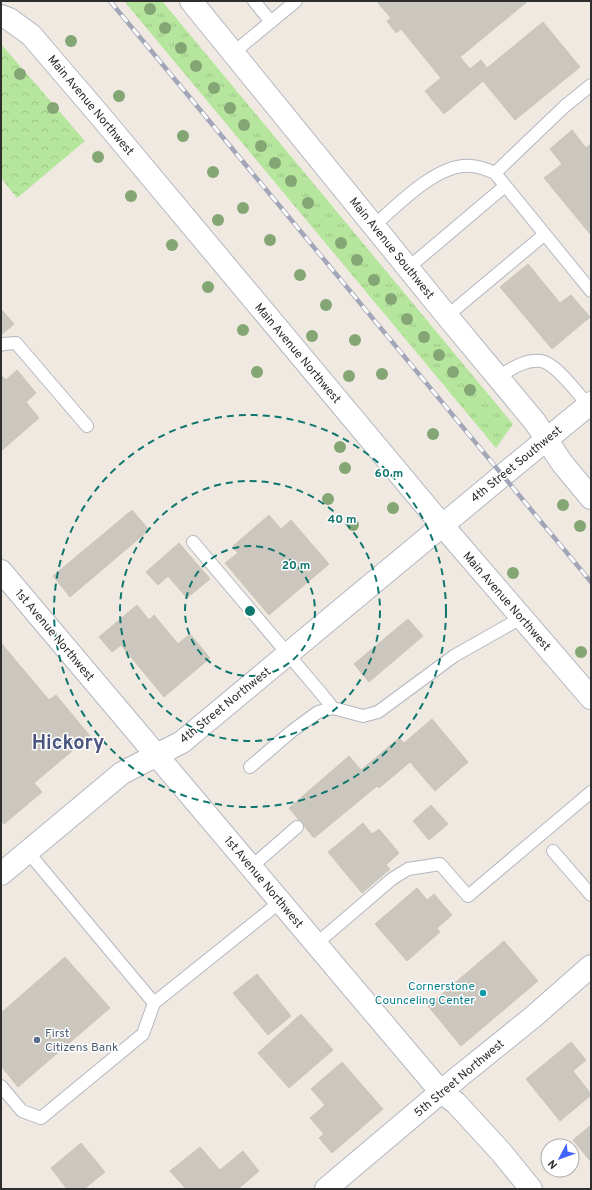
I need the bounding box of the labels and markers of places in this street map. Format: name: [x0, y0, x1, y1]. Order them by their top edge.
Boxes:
centre of rings: [243, 604, 257, 618]
place label: Cornerstone Counceling Center: [375, 979, 475, 1009]
marker: Cornerstone Counceling Center: [478, 988, 488, 998]
place label: First Citizens Bank: [45, 1026, 118, 1056]
marker: First Citizens Bank: [32, 1035, 42, 1045]

